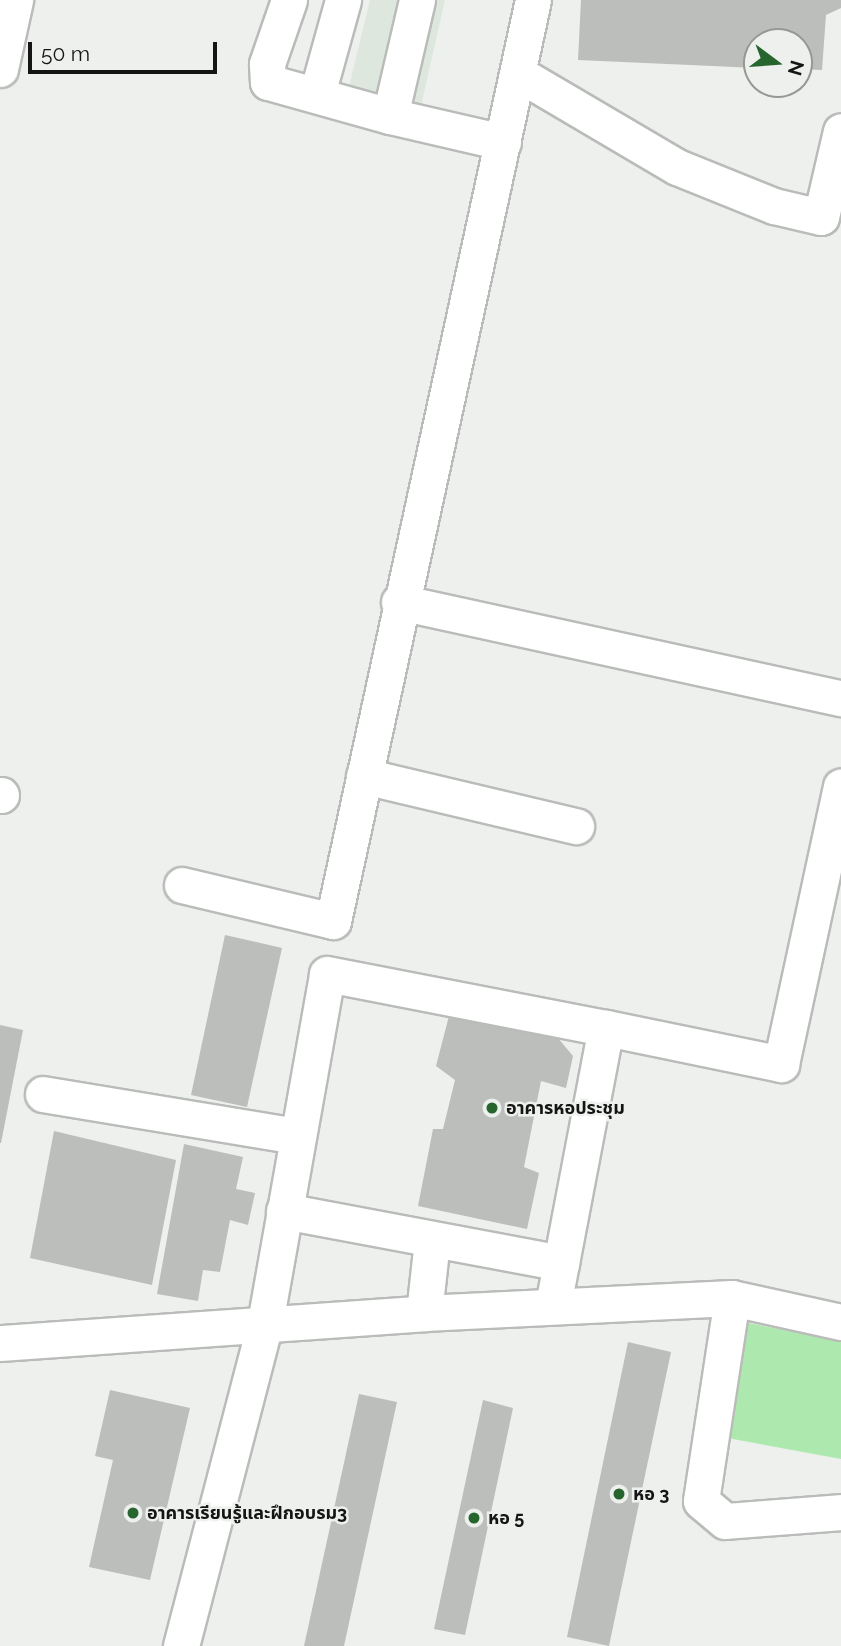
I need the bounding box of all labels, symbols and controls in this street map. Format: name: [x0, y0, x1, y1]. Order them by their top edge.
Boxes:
scale bar: [32, 28, 220, 72]
north arrow: [743, 28, 813, 98]
text: 50 m: [41, 41, 90, 66]
text: N: [784, 58, 809, 78]
place label: อาคารหอประชุม: [506, 1097, 625, 1119]
marker: อาคารหอประชุม: [484, 1100, 500, 1116]
place label: หอ 3: [633, 1483, 669, 1505]
marker: หอ 3: [611, 1486, 627, 1502]
place label: อาคารเรียนรู้และฝึกอบรม3: [147, 1502, 347, 1524]
marker: อาคารเรียนรู้และฝึกอบรม3: [125, 1505, 141, 1521]
place label: หอ 5: [488, 1507, 524, 1529]
marker: หอ 5: [466, 1510, 482, 1526]

